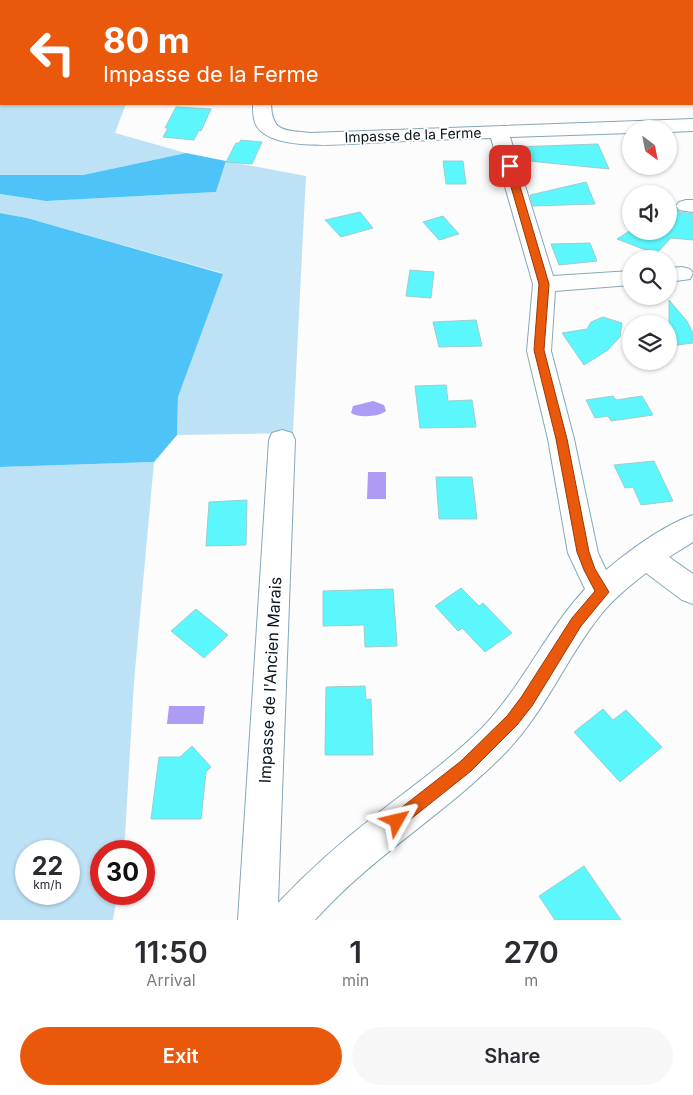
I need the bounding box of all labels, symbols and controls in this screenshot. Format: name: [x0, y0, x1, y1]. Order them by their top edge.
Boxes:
text: 80 m: [103, 19, 190, 61]
icon: left: [20, 20, 85, 85]
text: Impasse de la Ferme: [103, 61, 318, 87]
north arrow: [622, 120, 678, 175]
map controls: [622, 120, 677, 370]
street label: Impasse de la Ferme: [344, 124, 482, 145]
pin: [489, 145, 531, 187]
icon: arrive: [496, 152, 524, 180]
button: sound: [622, 185, 677, 240]
button: search: [622, 250, 677, 305]
button: layers: [622, 315, 677, 370]
street label: Impasse de l'Ancien Marais: [255, 576, 285, 784]
position arrow: [370, 794, 422, 846]
speed limit sign: 30: [90, 840, 155, 905]
text: 22: [32, 851, 63, 881]
text: km/h: [33, 877, 62, 892]
text: 11:50: [134, 934, 208, 970]
text: 1: [349, 934, 362, 970]
text: 270: [504, 934, 559, 970]
text: Arrival: [146, 970, 196, 990]
text: min: [342, 970, 369, 990]
text: m: [524, 970, 538, 990]
button: Exit: [20, 1027, 342, 1085]
button: Share: [352, 1027, 673, 1085]

